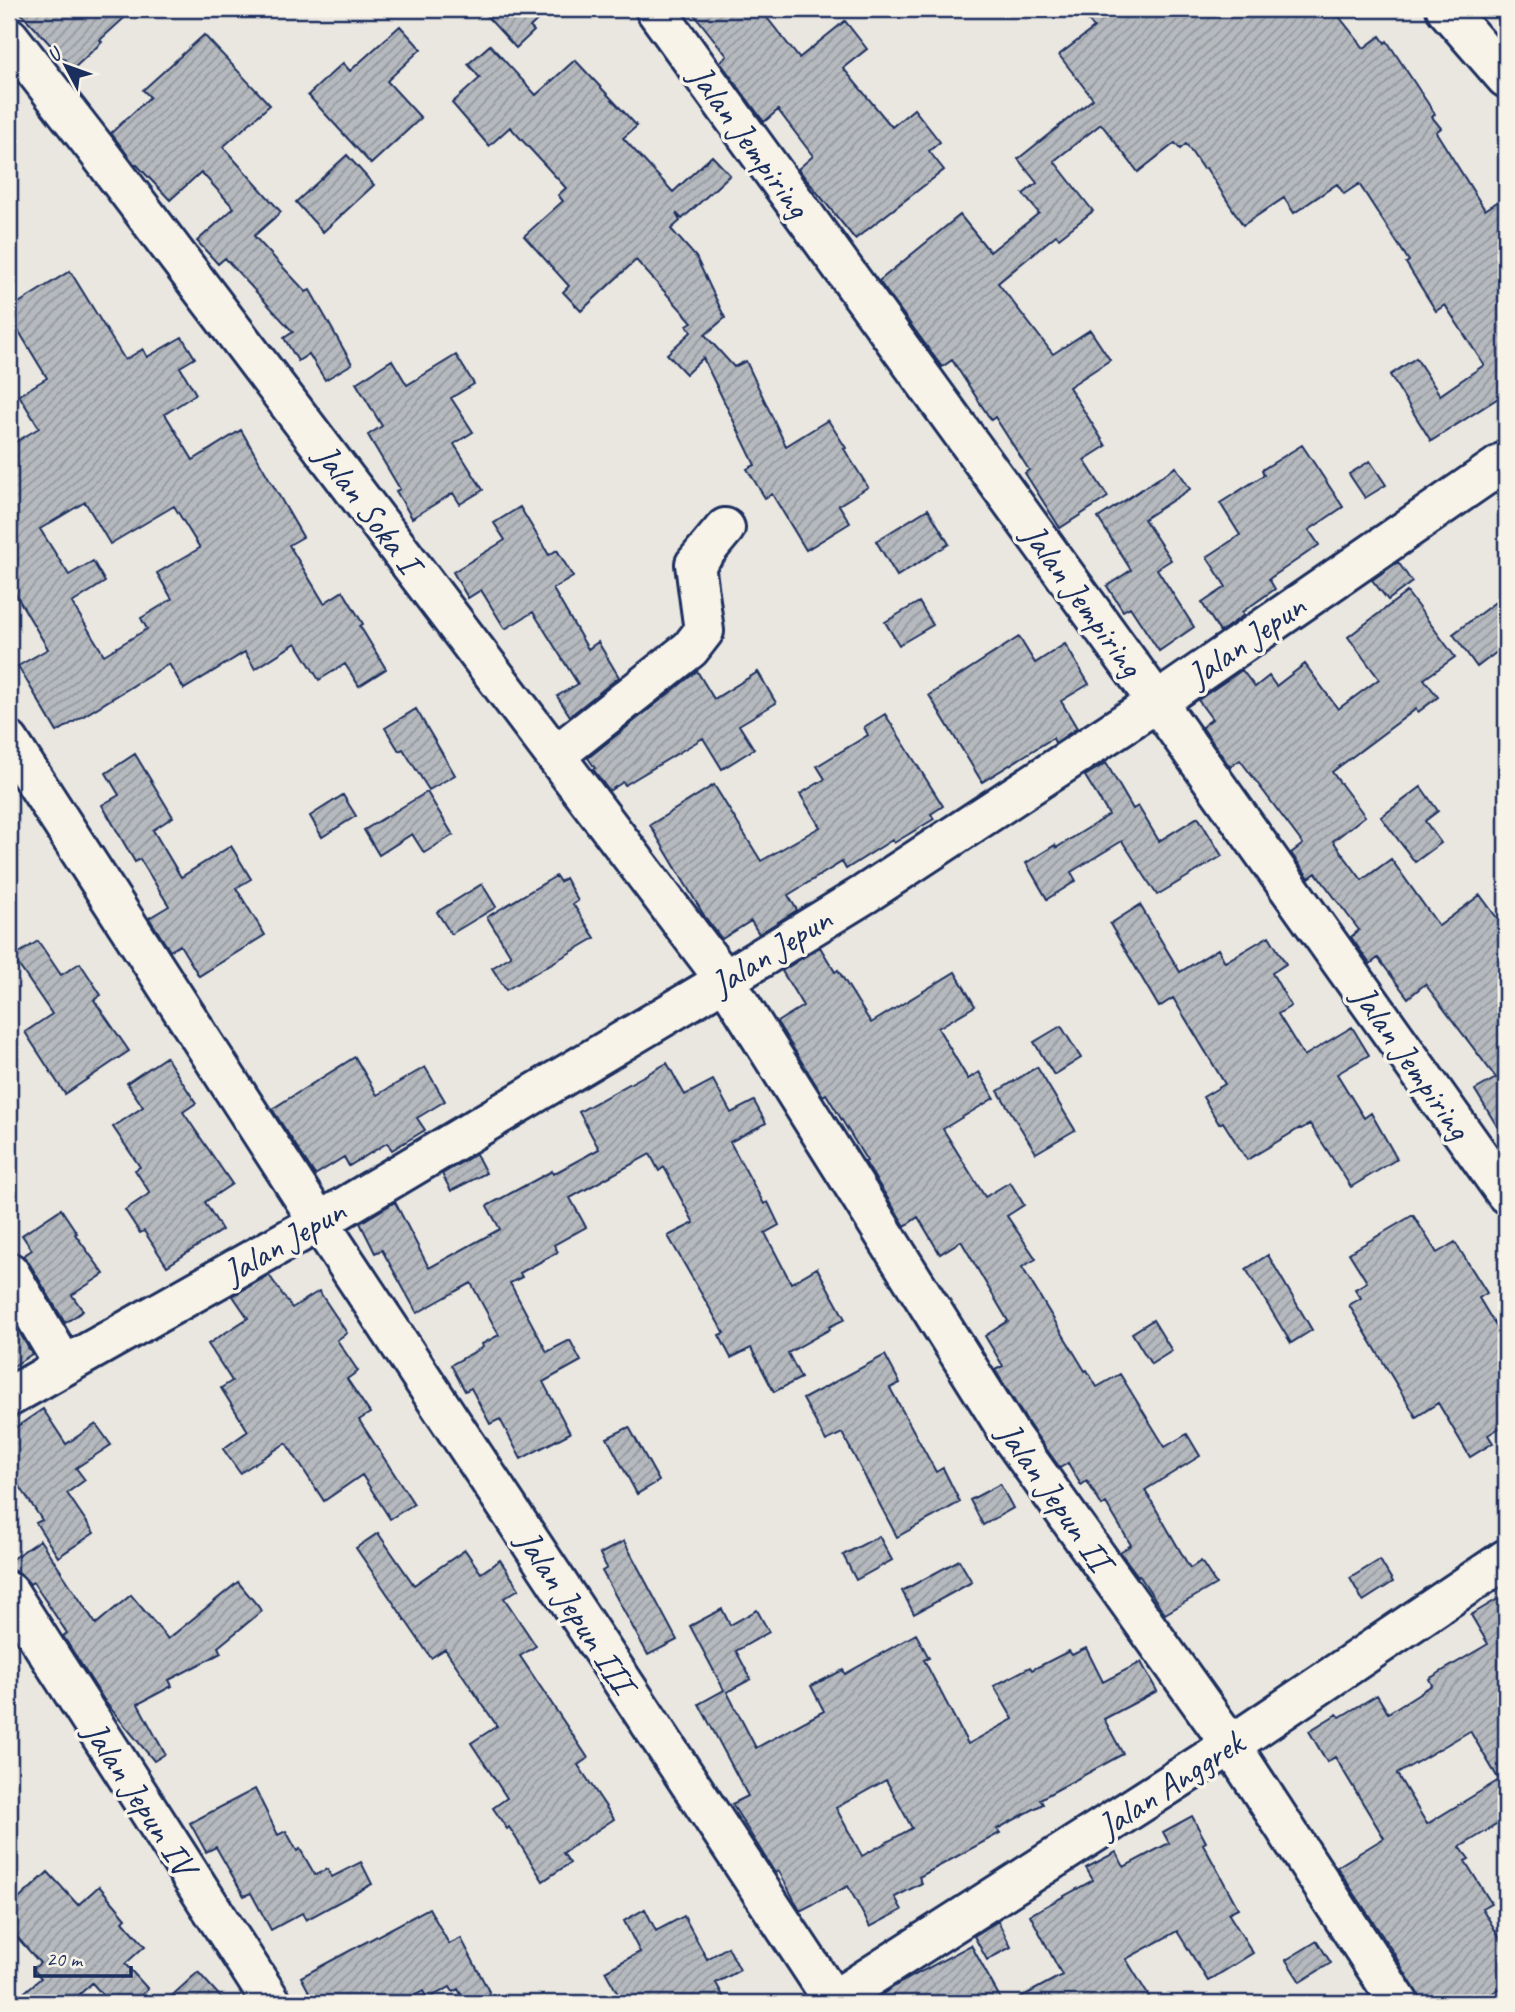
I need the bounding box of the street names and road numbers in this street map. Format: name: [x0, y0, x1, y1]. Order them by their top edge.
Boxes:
street label: Jalan Jempiring: [678, 54, 821, 228]
street label: Jalan Soka I: [303, 433, 435, 588]
street label: Jalan Jempiring: [1011, 513, 1154, 687]
street label: Jalan Jepun: [1177, 583, 1315, 698]
street label: Jalan Jepun: [701, 896, 841, 1007]
street label: Jalan Jempiring: [1341, 975, 1482, 1150]
street label: Jalan Jepun: [213, 1188, 355, 1295]
street label: Jalan Jepun II: [986, 1412, 1126, 1585]
street label: Jalan Jepun III: [505, 1520, 649, 1707]
street label: Jalan Jepun IV: [72, 1711, 210, 1889]
street label: Jalan Anggrek: [1087, 1719, 1254, 1849]

